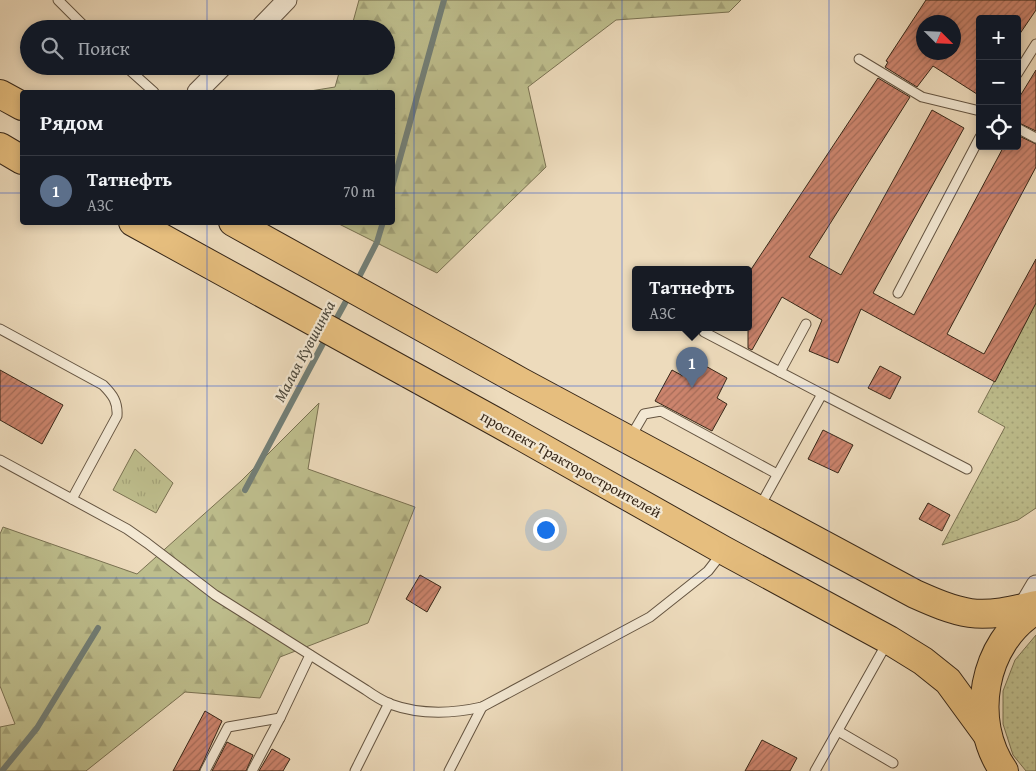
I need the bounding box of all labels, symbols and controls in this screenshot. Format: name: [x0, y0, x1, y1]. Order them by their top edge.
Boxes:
north arrow: [916, 15, 961, 60]
map controls: [976, 15, 1021, 150]
button: +: [976, 15, 1021, 60]
search box: [20, 20, 395, 75]
icon: search: [38, 34, 66, 62]
text: Поиск: [78, 34, 130, 62]
button: −: [976, 60, 1021, 105]
button: locate: [976, 105, 1021, 150]
text: Рядом: [40, 107, 103, 138]
text: Татнефть: [87, 165, 172, 193]
text: 1: [52, 179, 60, 203]
text: 70 m: [343, 179, 375, 203]
text: АЗС: [87, 193, 114, 217]
popup: [632, 266, 752, 331]
text: Татнефть: [649, 273, 735, 301]
water label: Малая Кувшинка: [267, 295, 341, 406]
text: АЗС: [649, 301, 676, 325]
pin: 1: [676, 347, 708, 388]
street label: проспект Тракторостроителей: [477, 405, 665, 523]
your location: [533, 517, 559, 543]

